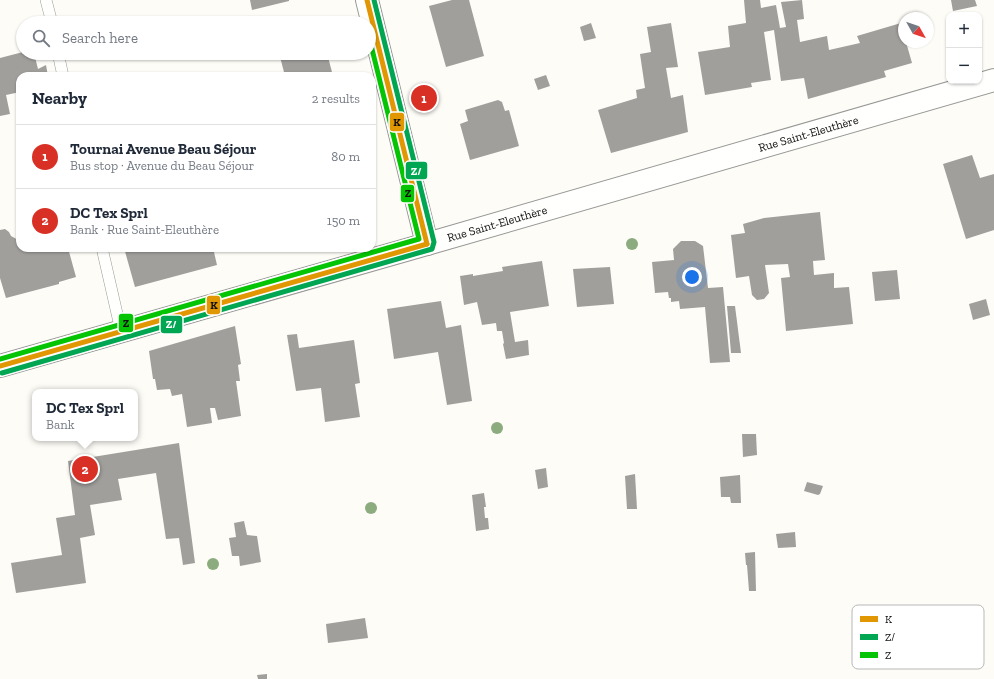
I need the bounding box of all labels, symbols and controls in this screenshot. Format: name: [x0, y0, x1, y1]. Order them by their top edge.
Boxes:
north arrow: [898, 12, 934, 48]
map controls: [946, 12, 982, 84]
button: +: [946, 12, 982, 48]
search box: [16, 16, 376, 60]
icon: search: [30, 27, 52, 49]
text: Search here: [62, 29, 138, 47]
button: −: [946, 48, 982, 84]
pin: 1: [411, 83, 437, 113]
text: Nearby: [32, 88, 87, 108]
text: 2 results: [312, 91, 360, 106]
line badge: K: [389, 112, 405, 132]
street label: Rue Saint-Eleuthère: [757, 113, 860, 155]
text: K: [393, 116, 401, 129]
text: Tournai Avenue Beau Séjour: [70, 140, 256, 158]
text: 1: [42, 149, 48, 164]
text: 80 m: [331, 149, 360, 164]
text: Bus stop · Avenue du Beau Séjour: [70, 158, 254, 173]
line badge: Z/: [405, 161, 428, 180]
text: Z/: [411, 165, 421, 178]
line badge: Z: [400, 184, 415, 203]
text: Z: [405, 187, 412, 200]
street label: Rue Saint-Eleuthère: [445, 203, 549, 245]
text: DC Tex Sprl: [70, 204, 148, 222]
text: 2: [42, 213, 48, 228]
text: 150 m: [327, 213, 360, 228]
text: Bank · Rue Saint-Eleuthère: [70, 222, 219, 237]
your location: [682, 267, 702, 287]
line badge: K: [206, 295, 221, 315]
text: K: [210, 299, 218, 312]
line badge: Z: [118, 313, 134, 333]
line badge: Z/: [160, 315, 183, 334]
text: Z: [123, 317, 130, 330]
text: Z/: [166, 318, 176, 331]
popup: [32, 389, 138, 441]
text: DC Tex Sprl: [46, 399, 124, 417]
text: Bank: [46, 417, 74, 432]
pin: 2: [72, 454, 98, 484]
legend: [852, 605, 984, 669]
text: K: [885, 613, 892, 626]
text: Z/: [885, 631, 895, 644]
text: Z: [885, 649, 891, 662]

